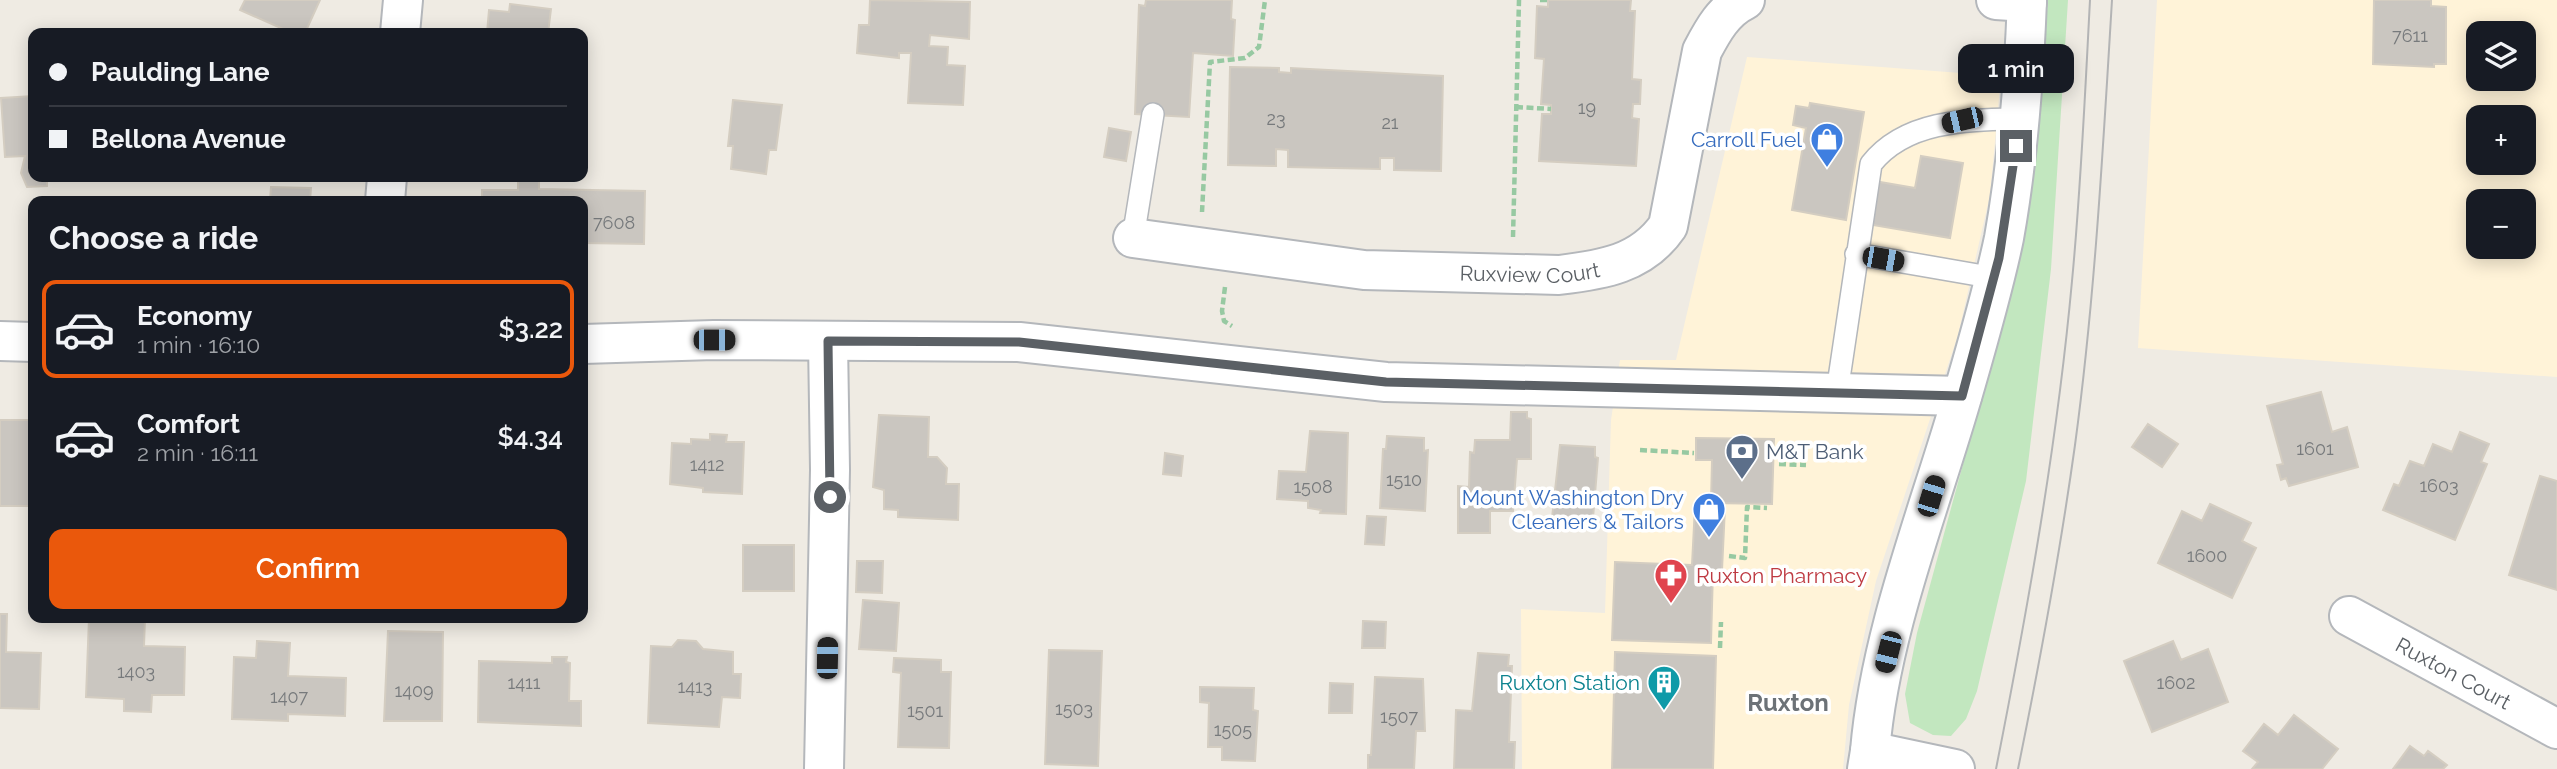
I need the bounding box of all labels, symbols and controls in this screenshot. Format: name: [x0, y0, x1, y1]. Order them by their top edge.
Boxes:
map controls: [2466, 21, 2536, 259]
button: layers: [2466, 21, 2536, 91]
house number: 7611: [2392, 25, 2428, 46]
callout: 1 min: [1958, 44, 2074, 94]
text: 1 min: [1987, 55, 2045, 82]
text: Paulding Lane: [91, 57, 269, 87]
house number: 19: [1578, 97, 1596, 118]
car: [1940, 105, 1985, 135]
button: +: [2466, 105, 2536, 175]
house number: 23: [1267, 108, 1286, 129]
house number: 21: [1381, 112, 1399, 133]
shop icon: Carroll Fuel: [1808, 120, 1846, 169]
text: Bellona Avenue: [91, 124, 286, 154]
place label: Carroll Fuel: [1691, 127, 1802, 152]
route end: [2000, 130, 2032, 162]
button: −: [2466, 189, 2536, 259]
house number: 7608: [593, 212, 635, 233]
text: Choose a ride: [49, 219, 258, 256]
car: [1861, 245, 1906, 273]
street label: Ruxview Court: [1459, 257, 1602, 288]
icon: car: [53, 298, 116, 361]
text: Economy: [137, 301, 252, 331]
text: $3.22: [498, 314, 563, 344]
car: [694, 330, 736, 351]
text: 1 min · 16:10: [137, 331, 260, 358]
icon: car: [53, 406, 116, 469]
text: Comfort: [137, 409, 240, 439]
text: $4.34: [498, 422, 563, 452]
bank icon: M&T Bank: [1723, 432, 1761, 481]
house number: 1601: [2296, 438, 2334, 459]
text: 2 min · 16:11: [137, 439, 258, 466]
place label: M&T Bank: [1766, 439, 1864, 464]
house number: 1412: [690, 454, 724, 475]
house number: 1510: [1386, 469, 1422, 490]
car: [1915, 473, 1948, 519]
house number: 1603: [2419, 475, 2459, 496]
house number: 1508: [1293, 476, 1333, 497]
route start: [814, 481, 846, 513]
place label: Mount Washington Dry Cleaners & Tailors: [1462, 485, 1684, 534]
shop icon: Mount Washington Dry Cleaners & Tailors: [1690, 490, 1728, 539]
button: Confirm: [49, 529, 567, 609]
house number: 1600: [2187, 545, 2227, 566]
pharmacy icon: Ruxton Pharmacy: [1652, 556, 1690, 605]
place label: Ruxton Pharmacy: [1696, 563, 1867, 588]
car: [1873, 629, 1904, 675]
street label: Ruxton Court: [2392, 631, 2516, 714]
car: [817, 637, 838, 679]
house number: 1403: [117, 661, 155, 682]
building icon: Ruxton Station: [1645, 663, 1683, 712]
place label: Ruxton Station: [1499, 670, 1640, 695]
house number: 1411: [508, 672, 541, 693]
house number: 1602: [2157, 672, 2195, 693]
house number: 1413: [678, 676, 712, 697]
house number: 1409: [394, 680, 434, 701]
house number: 1407: [270, 686, 308, 707]
district label: Ruxton: [1747, 688, 1829, 717]
house number: 1503: [1055, 698, 1093, 719]
house number: 1501: [907, 700, 943, 721]
house number: 1507: [1380, 706, 1418, 727]
house number: 1505: [1214, 719, 1252, 740]

